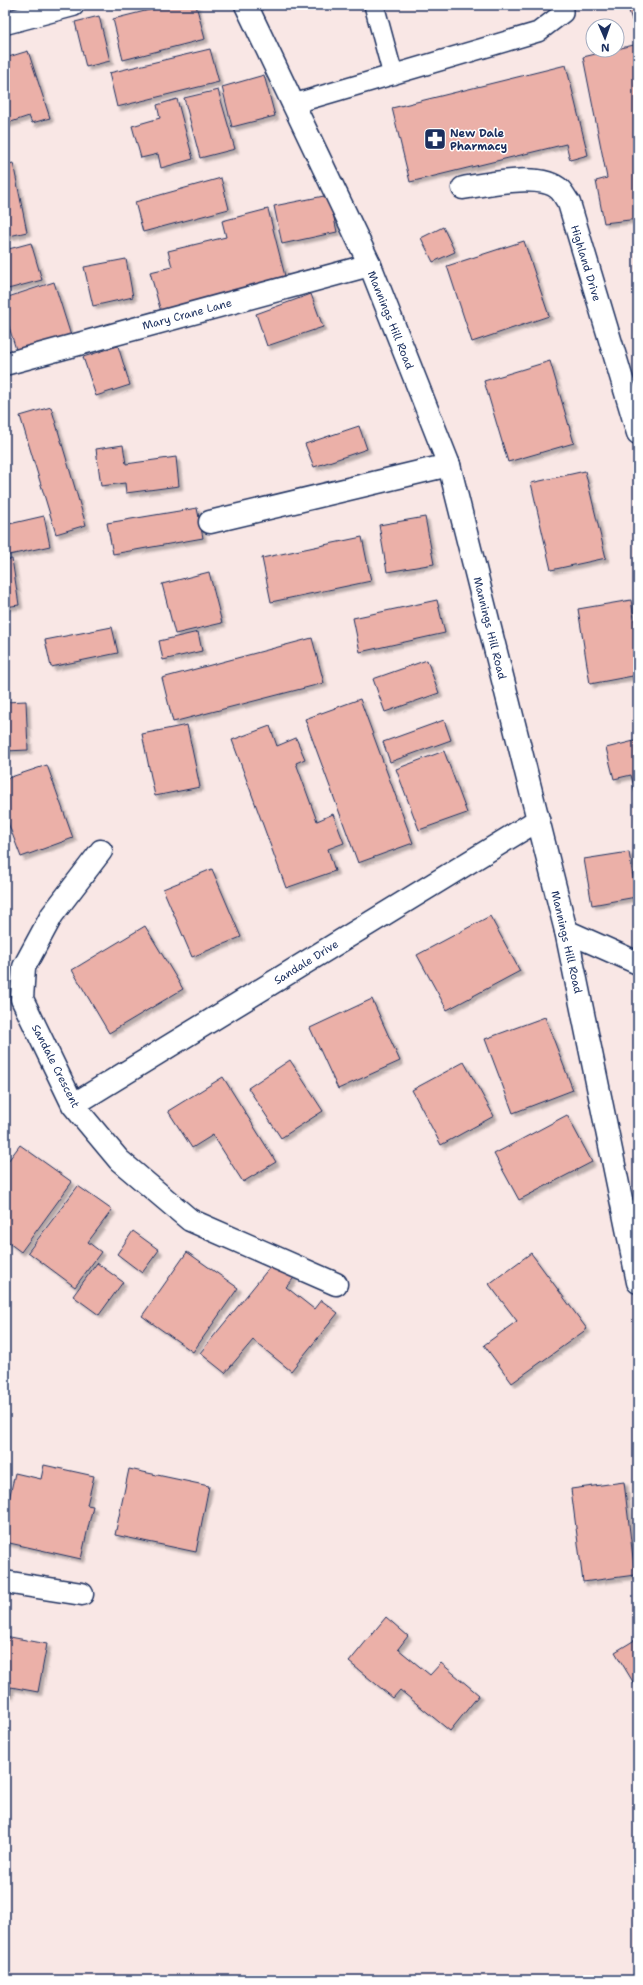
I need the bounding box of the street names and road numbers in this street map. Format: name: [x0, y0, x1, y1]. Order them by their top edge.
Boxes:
street label: Highland Drive: [567, 223, 604, 303]
street label: Mannings Hill Road: [364, 269, 417, 372]
street label: Mary Crane Lane: [141, 295, 234, 334]
street label: Mannings Hill Road: [470, 575, 510, 681]
street label: Mannings Hill Road: [547, 889, 586, 995]
street label: Sandale Drive: [271, 937, 341, 988]
street label: Sandale Crescent: [28, 1022, 83, 1111]

